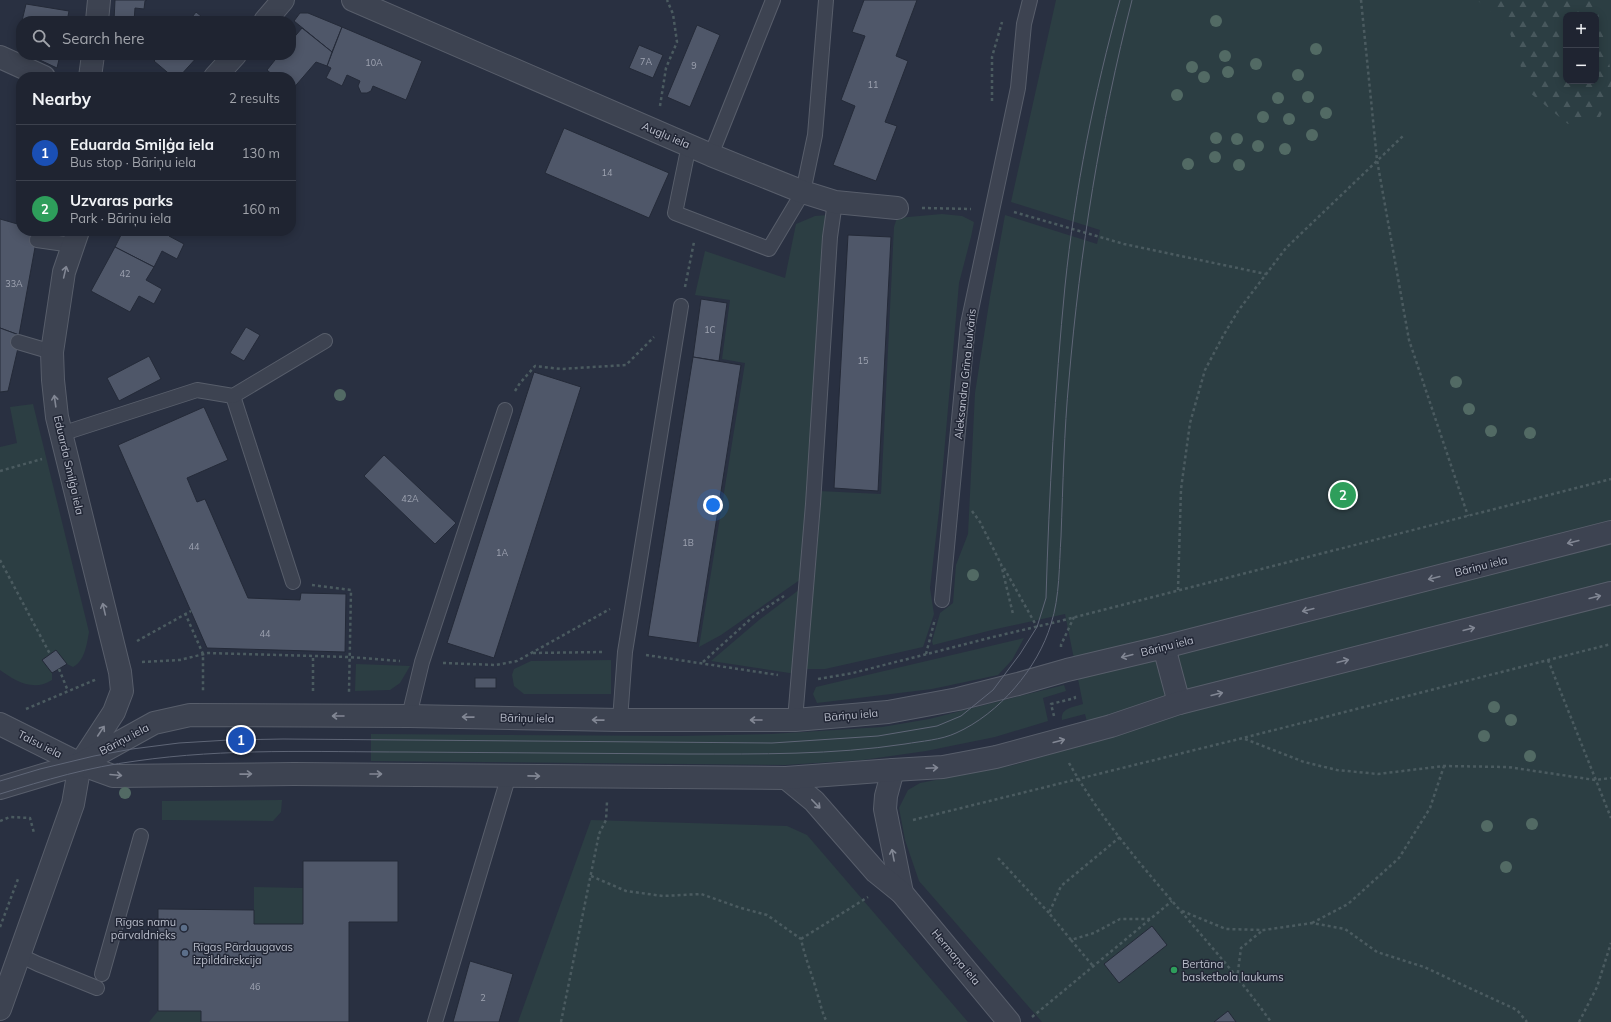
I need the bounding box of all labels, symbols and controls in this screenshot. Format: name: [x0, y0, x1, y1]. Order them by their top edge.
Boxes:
map controls: [1563, 12, 1599, 84]
button: +: [1563, 12, 1599, 48]
search box: [16, 16, 296, 60]
icon: search: [30, 27, 52, 49]
text: Search here: [62, 29, 144, 48]
button: −: [1563, 48, 1599, 84]
house number: 7A: [640, 56, 652, 67]
house number: 10A: [365, 57, 383, 68]
house number: 9: [691, 60, 697, 71]
house number: 11: [868, 79, 878, 90]
text: Nearby: [32, 88, 91, 109]
text: 2 results: [229, 90, 280, 106]
street label: Augļu iela: [640, 119, 692, 152]
text: Eduarda Smiļģa iela: [70, 135, 214, 154]
text: 1: [41, 145, 49, 161]
text: 130 m: [242, 145, 280, 161]
text: Bus stop · Bāriņu iela: [70, 154, 196, 170]
house number: 14: [602, 167, 613, 178]
text: Uzvaras parks: [70, 191, 173, 210]
text: 2: [41, 201, 49, 217]
text: 160 m: [242, 201, 280, 217]
text: Park · Bāriņu iela: [70, 210, 171, 226]
one-way arrow: [61, 266, 69, 279]
house number: 42: [120, 268, 130, 279]
house number: 33A: [5, 278, 23, 289]
street label: Aleksandra Grīna bulvāris: [951, 308, 979, 440]
house number: 1C: [704, 324, 716, 335]
house number: 15: [858, 355, 869, 366]
one-way arrow: [51, 395, 59, 408]
street label: Eduarda Smiļģa iela: [50, 414, 87, 516]
pin: 2: [1330, 480, 1356, 510]
house number: 42A: [401, 493, 419, 504]
your location: [703, 495, 723, 515]
house number: 1B: [682, 537, 694, 548]
one-way arrow: [1567, 539, 1580, 546]
house number: 44: [189, 541, 200, 552]
house number: 1A: [496, 547, 508, 558]
street label: Bāriņu iela: [1453, 553, 1509, 580]
one-way arrow: [1427, 574, 1440, 582]
one-way arrow: [1588, 593, 1601, 600]
one-way arrow: [99, 603, 107, 616]
one-way arrow: [1302, 607, 1315, 614]
one-way arrow: [1462, 625, 1475, 633]
house number: 44: [260, 628, 271, 639]
street label: Bāriņu iela: [1139, 633, 1195, 660]
one-way arrow: [1121, 652, 1134, 660]
one-way arrow: [1336, 657, 1349, 665]
one-way arrow: [1210, 689, 1223, 697]
street label: Bāriņu iela: [823, 706, 879, 725]
street label: Bāriņu iela: [500, 711, 554, 726]
one-way arrow: [332, 712, 345, 720]
one-way arrow: [462, 713, 475, 721]
one-way arrow: [592, 716, 605, 724]
one-way arrow: [750, 716, 763, 724]
street label: Bāriņu iela: [97, 720, 152, 759]
pin: 1: [228, 725, 254, 755]
one-way arrow: [97, 726, 105, 737]
street label: Talsu iela: [16, 727, 64, 761]
one-way arrow: [1052, 737, 1065, 744]
one-way arrow: [925, 764, 938, 771]
one-way arrow: [239, 770, 252, 778]
one-way arrow: [369, 770, 382, 778]
one-way arrow: [110, 772, 123, 779]
one-way arrow: [527, 772, 540, 780]
one-way arrow: [811, 799, 821, 809]
one-way arrow: [889, 849, 897, 862]
place label: Rīgas namu pārvaldnieks: [111, 915, 176, 942]
marker: Rīgas namu pārvaldnieks: [179, 923, 189, 933]
street label: Hermaņa iela: [928, 926, 983, 988]
place label: Rīgas Pārdaugavas izpilddirekcija: [193, 940, 293, 967]
marker: Rīgas Pārdaugavas izpilddirekcija: [180, 948, 190, 958]
place label: Bertāna basketbola laukums: [1182, 957, 1284, 984]
marker: Bertāna basketbola laukums: [1169, 965, 1179, 975]
house number: 46: [250, 981, 260, 992]
house number: 2: [480, 992, 486, 1003]

